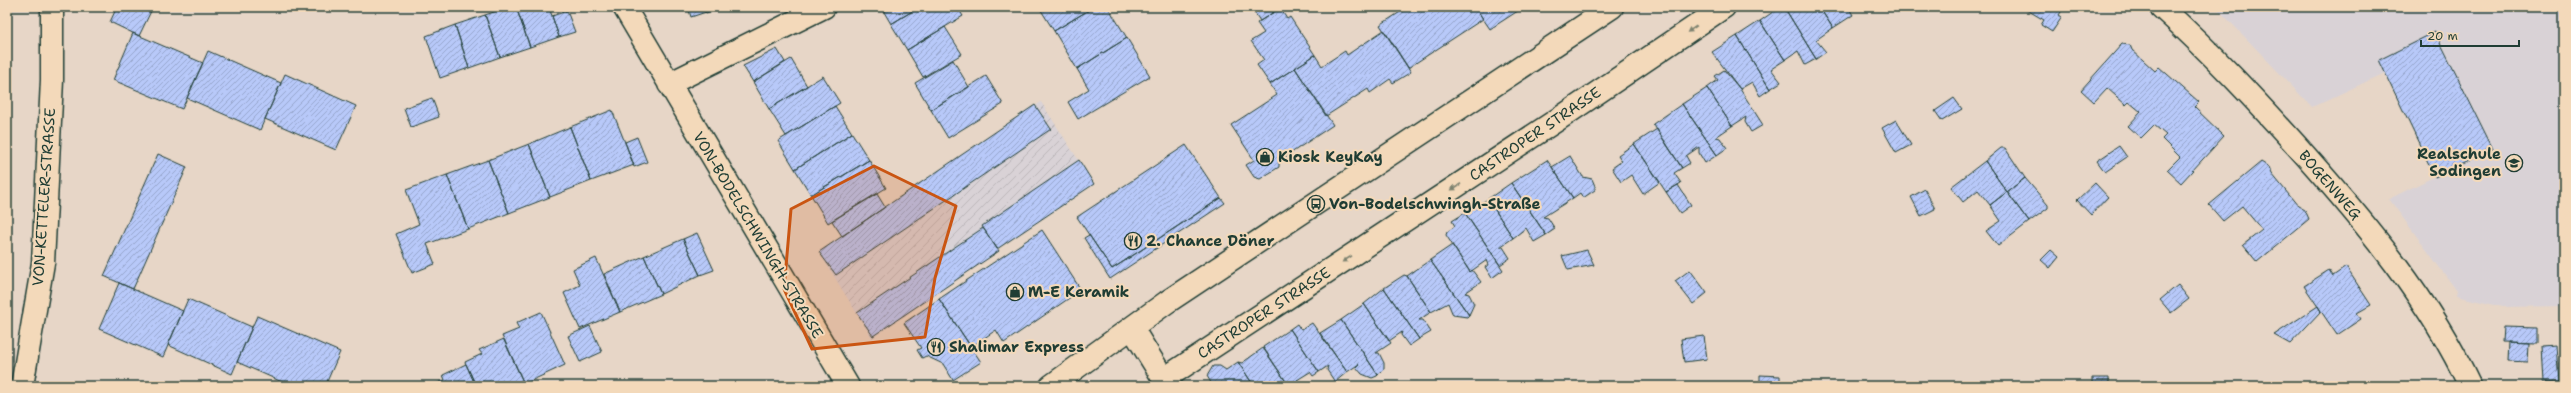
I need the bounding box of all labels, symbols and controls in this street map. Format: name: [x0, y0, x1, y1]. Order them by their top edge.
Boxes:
scale bar: [2421, 22, 2519, 48]
one-way arrow: [1686, 25, 1697, 33]
text: 20 m: [2427, 28, 2458, 44]
street label: CASTROPER STRASSE: [1465, 82, 1605, 186]
street label: VON-KETTELER-STRASSE: [28, 107, 60, 287]
street label: VON-BODELSCHWINGH-STRASSE: [688, 128, 828, 342]
place label: Realschule Sodingen: [2417, 144, 2501, 181]
street label: BOGENWEG: [2294, 146, 2366, 224]
shop icon: Kiosk KeyKay: [1255, 147, 1275, 167]
place label: Kiosk KeyKay: [1278, 147, 1383, 167]
school or university icon: Realschule Sodingen: [2504, 153, 2524, 173]
one-way arrow: [1451, 183, 1461, 191]
bus stop icon: Von-Bodelschwingh-Straße: [1306, 194, 1326, 214]
place label: Von-Bodelschwingh-Straße: [1329, 194, 1541, 214]
restaurant icon: 2. Chance Döner: [1123, 231, 1143, 251]
place label: 2. Chance Döner: [1146, 231, 1275, 251]
one-way arrow: [1341, 255, 1353, 262]
street label: CASTROPER STRASSE: [1194, 262, 1334, 364]
shop icon: M-E Keramik: [1005, 282, 1025, 302]
place label: M-E Keramik: [1028, 282, 1130, 302]
restaurant icon: Shalimar Express: [926, 337, 946, 357]
place label: Shalimar Express: [949, 337, 1084, 357]

